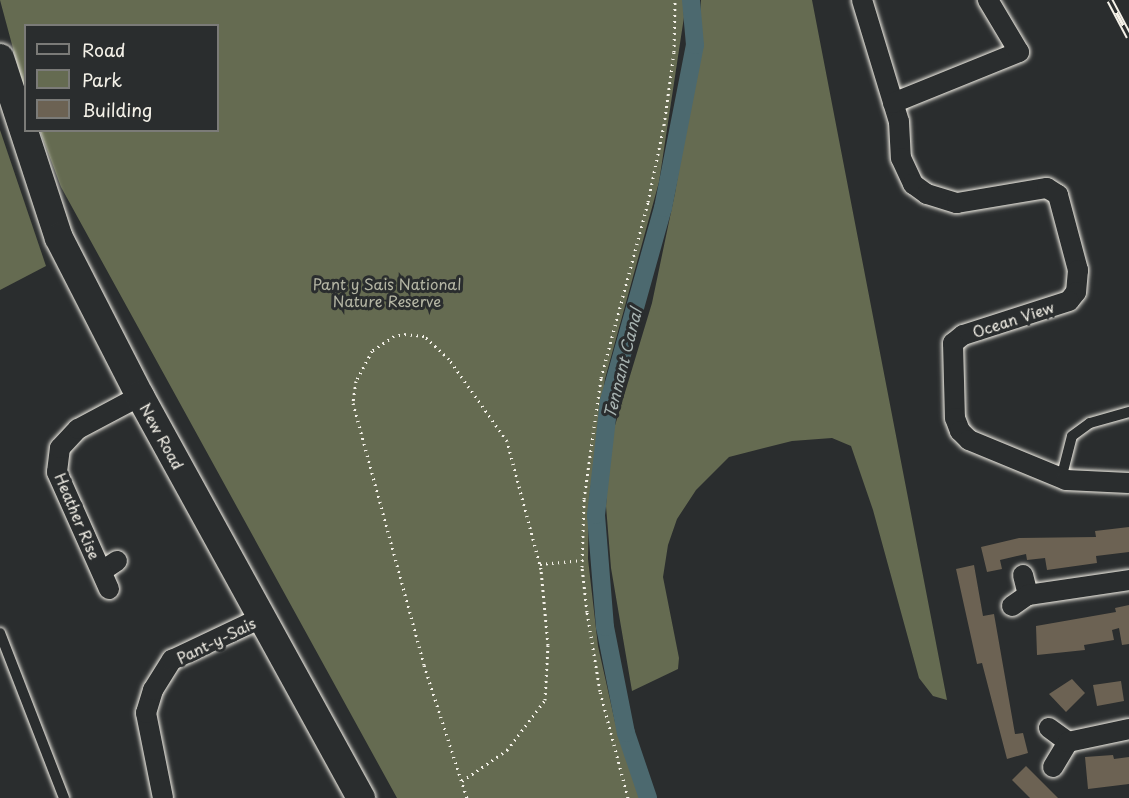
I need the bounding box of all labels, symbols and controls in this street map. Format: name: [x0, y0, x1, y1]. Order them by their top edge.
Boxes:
legend: [24, 24, 219, 132]
text: Road: [82, 36, 126, 63]
text: Park: [82, 66, 122, 93]
text: Building: [82, 96, 152, 123]
park label: Pant y Sais National Nature Reserve: [313, 274, 461, 309]
street label: Ocean View: [970, 297, 1056, 341]
water label: Tennant Canal: [599, 306, 645, 420]
street label: New Road: [137, 400, 187, 472]
street label: Heather Rise: [52, 470, 104, 562]
street label: Pant-y-Sais: [174, 613, 258, 667]

